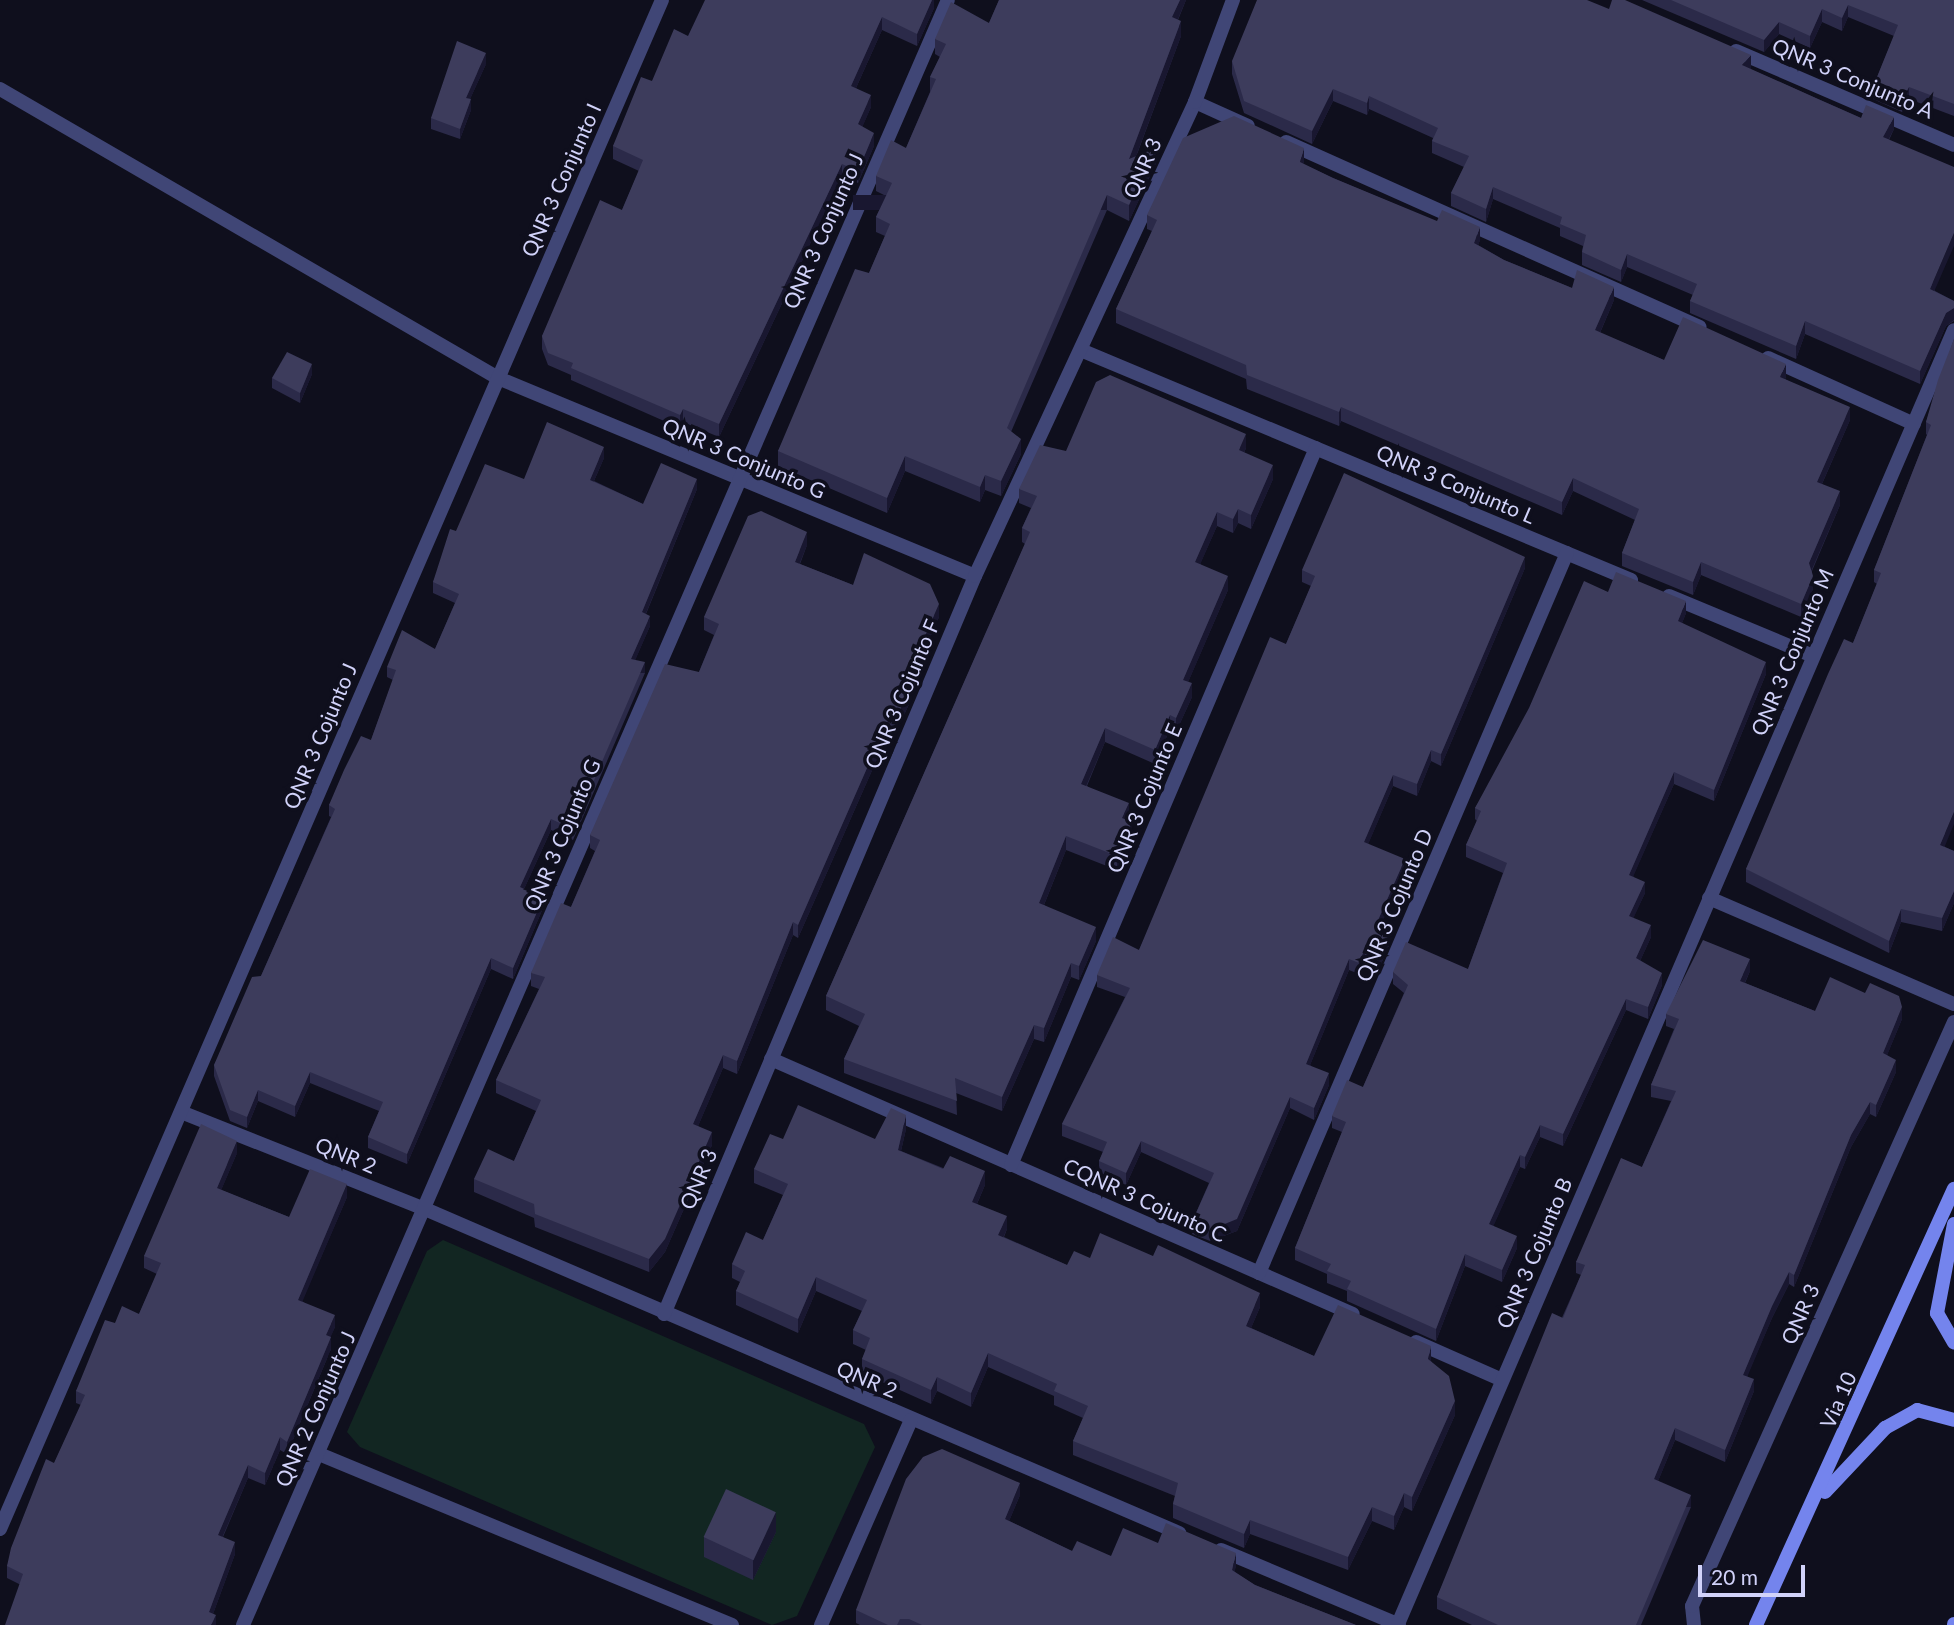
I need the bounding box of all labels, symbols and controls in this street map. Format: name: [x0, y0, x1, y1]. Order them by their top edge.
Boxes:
street label: QNR 3 Conjunto A: [1768, 32, 1938, 124]
street label: QNR 3 Conjunto I: [516, 99, 606, 261]
street label: QNR 3: [1118, 134, 1166, 202]
street label: QNR 3 Conjunto J: [777, 149, 869, 313]
street label: QNR 3 Conjunto G: [659, 412, 829, 504]
street label: QNR 3 Conjunto L: [1373, 439, 1539, 529]
street label: QNR 3 Conjunto M: [1745, 565, 1839, 739]
street label: QNR 3 Cojunto F: [859, 616, 945, 772]
street label: QNR 3 Cojunto J: [278, 659, 362, 813]
street label: QNR 3 Cojunto E: [1101, 719, 1187, 877]
street label: QNR 3 Cojunto G: [519, 755, 605, 915]
street label: QNR 3 Cojunto D: [1350, 825, 1438, 985]
street label: QNR 2: [312, 1131, 380, 1179]
street label: QNR 3: [674, 1145, 722, 1213]
street label: CQNR 3 Cojunto C: [1060, 1153, 1230, 1247]
street label: QNR 3 Cojunto B: [1491, 1174, 1577, 1332]
street label: QNR 3: [1776, 1280, 1824, 1348]
street label: QNR 2 Conjunto J: [269, 1327, 361, 1491]
street label: QNR 2: [833, 1355, 901, 1403]
street label: Via 10: [1814, 1368, 1862, 1432]
scale bar: [1702, 1552, 1809, 1596]
text: 20 m: [1711, 1564, 1758, 1589]

